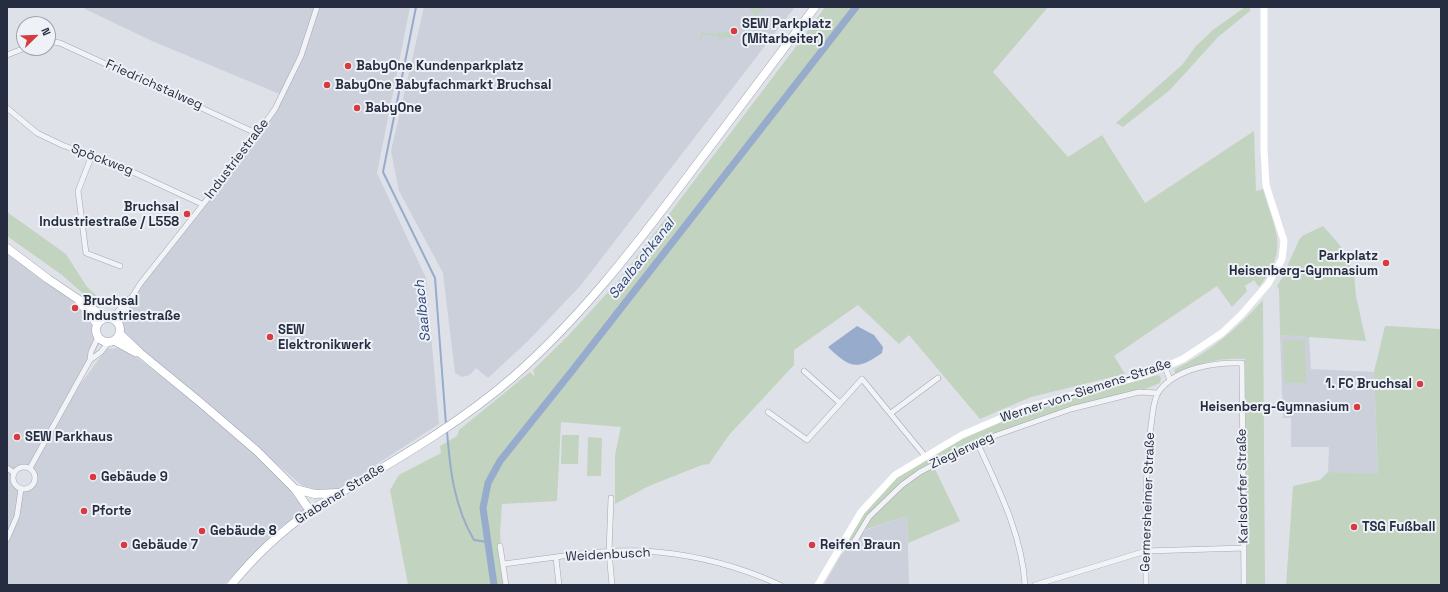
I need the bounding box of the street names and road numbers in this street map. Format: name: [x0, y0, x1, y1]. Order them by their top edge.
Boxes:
street label: Friedrichstalweg: [103, 57, 205, 113]
street label: Industriestraße: [202, 116, 272, 202]
street label: Spöckweg: [69, 141, 135, 179]
street label: Werner-von-Siemens-Straße: [999, 356, 1173, 426]
street label: Karlsdorfer Straße: [1234, 428, 1252, 544]
street label: Zieglerweg: [928, 429, 996, 473]
street label: Germersheimer Straße: [1138, 432, 1158, 572]
street label: Grabener Straße: [292, 460, 388, 528]
street label: Weidenbusch: [565, 545, 651, 565]

